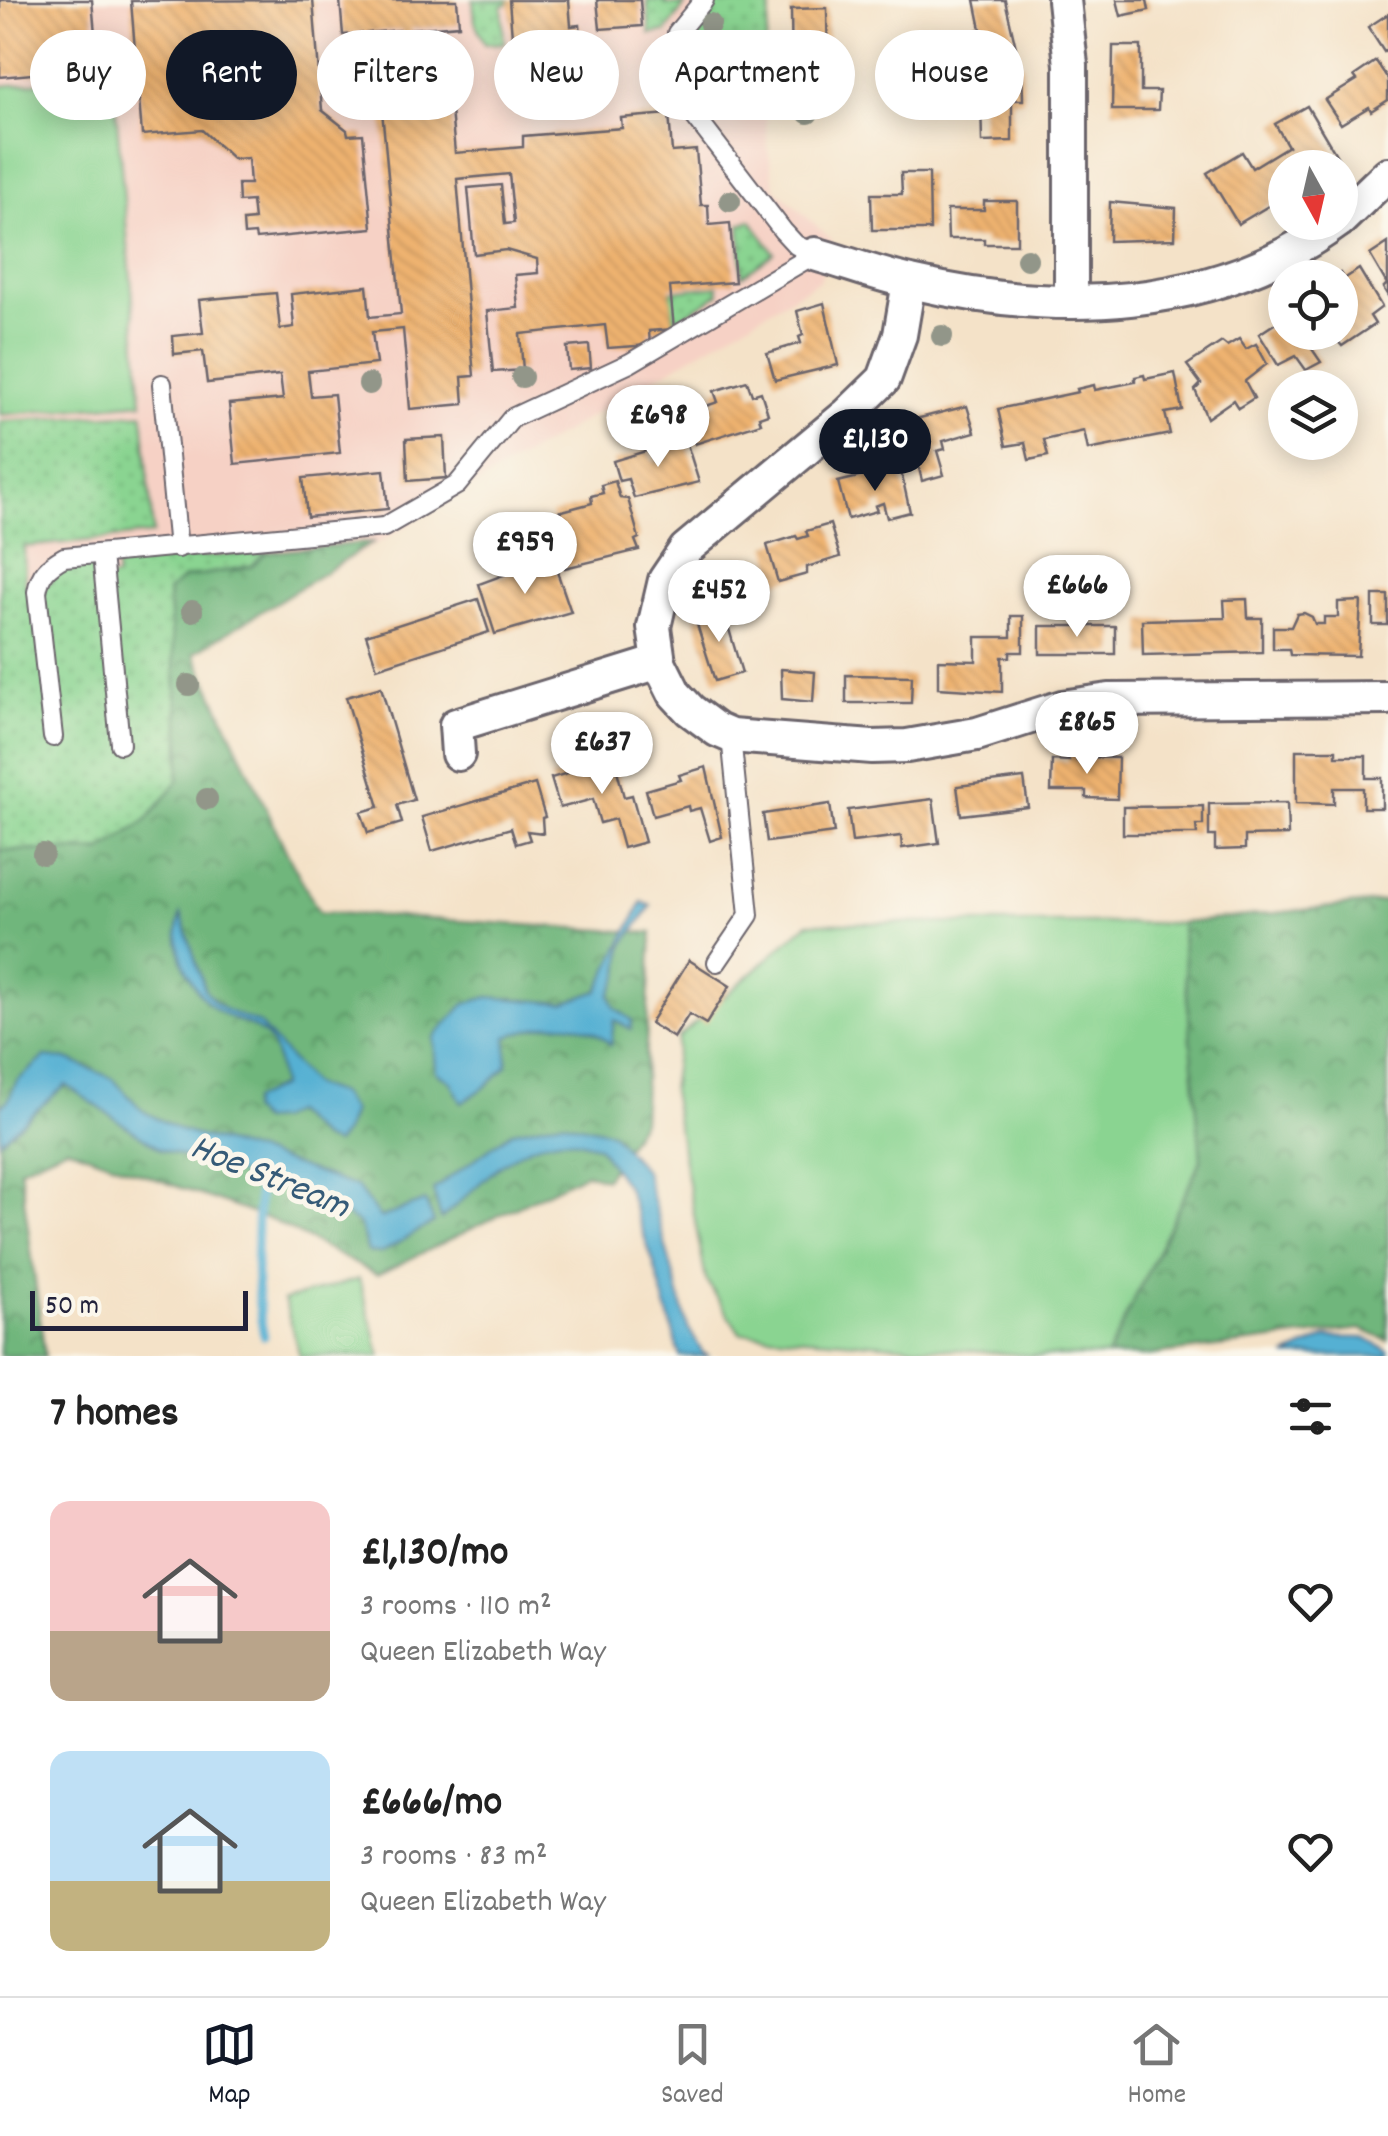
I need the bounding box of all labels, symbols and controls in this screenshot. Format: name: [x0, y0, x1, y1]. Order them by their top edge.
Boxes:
chip: Buy: [30, 30, 146, 120]
chip: Rent: [166, 30, 297, 120]
chip: Filters: [317, 30, 474, 120]
chip: New: [494, 30, 619, 120]
chip: Apartment: [639, 30, 855, 120]
chip: House: [875, 30, 1024, 120]
north arrow: [1268, 150, 1358, 240]
map controls: [1268, 150, 1358, 460]
button: locate: [1268, 260, 1358, 350]
button: layers: [1268, 370, 1358, 460]
pin: £698: [599, 385, 717, 470]
text: £698: [628, 394, 688, 440]
pin: £1,130: [794, 409, 956, 494]
text: £1,130: [841, 418, 909, 464]
pin: £959: [466, 512, 584, 597]
text: £959: [495, 521, 555, 567]
pin: £666: [1018, 555, 1136, 640]
pin: £452: [660, 560, 778, 645]
text: £666: [1045, 564, 1109, 610]
text: £452: [690, 569, 748, 615]
pin: £865: [1028, 692, 1146, 777]
text: £865: [1057, 701, 1117, 747]
pin: £637: [543, 712, 661, 797]
text: £637: [573, 721, 631, 767]
water label: Hoe Stream: [181, 1122, 358, 1236]
scale bar: [30, 1286, 248, 1330]
text: 50 m: [45, 1288, 99, 1328]
text: 7 homes: [50, 1386, 179, 1446]
icon: filters: [1283, 1389, 1338, 1444]
text: £1,130/mo: [360, 1525, 508, 1585]
icon: home: [130, 1541, 250, 1661]
icon: heart: [1283, 1574, 1338, 1629]
text: 3 rooms · 110 m²: [360, 1585, 552, 1631]
text: Queen Elizabeth Way: [360, 1631, 606, 1677]
text: £666/mo: [360, 1775, 502, 1835]
icon: home: [130, 1791, 250, 1911]
icon: heart: [1283, 1824, 1338, 1879]
text: 3 rooms · 83 m²: [360, 1835, 547, 1881]
text: Queen Elizabeth Way: [360, 1881, 606, 1927]
tab: Map: [202, 2017, 257, 2117]
tab: Saved: [661, 2017, 724, 2117]
tab: Home: [1128, 2017, 1186, 2117]

